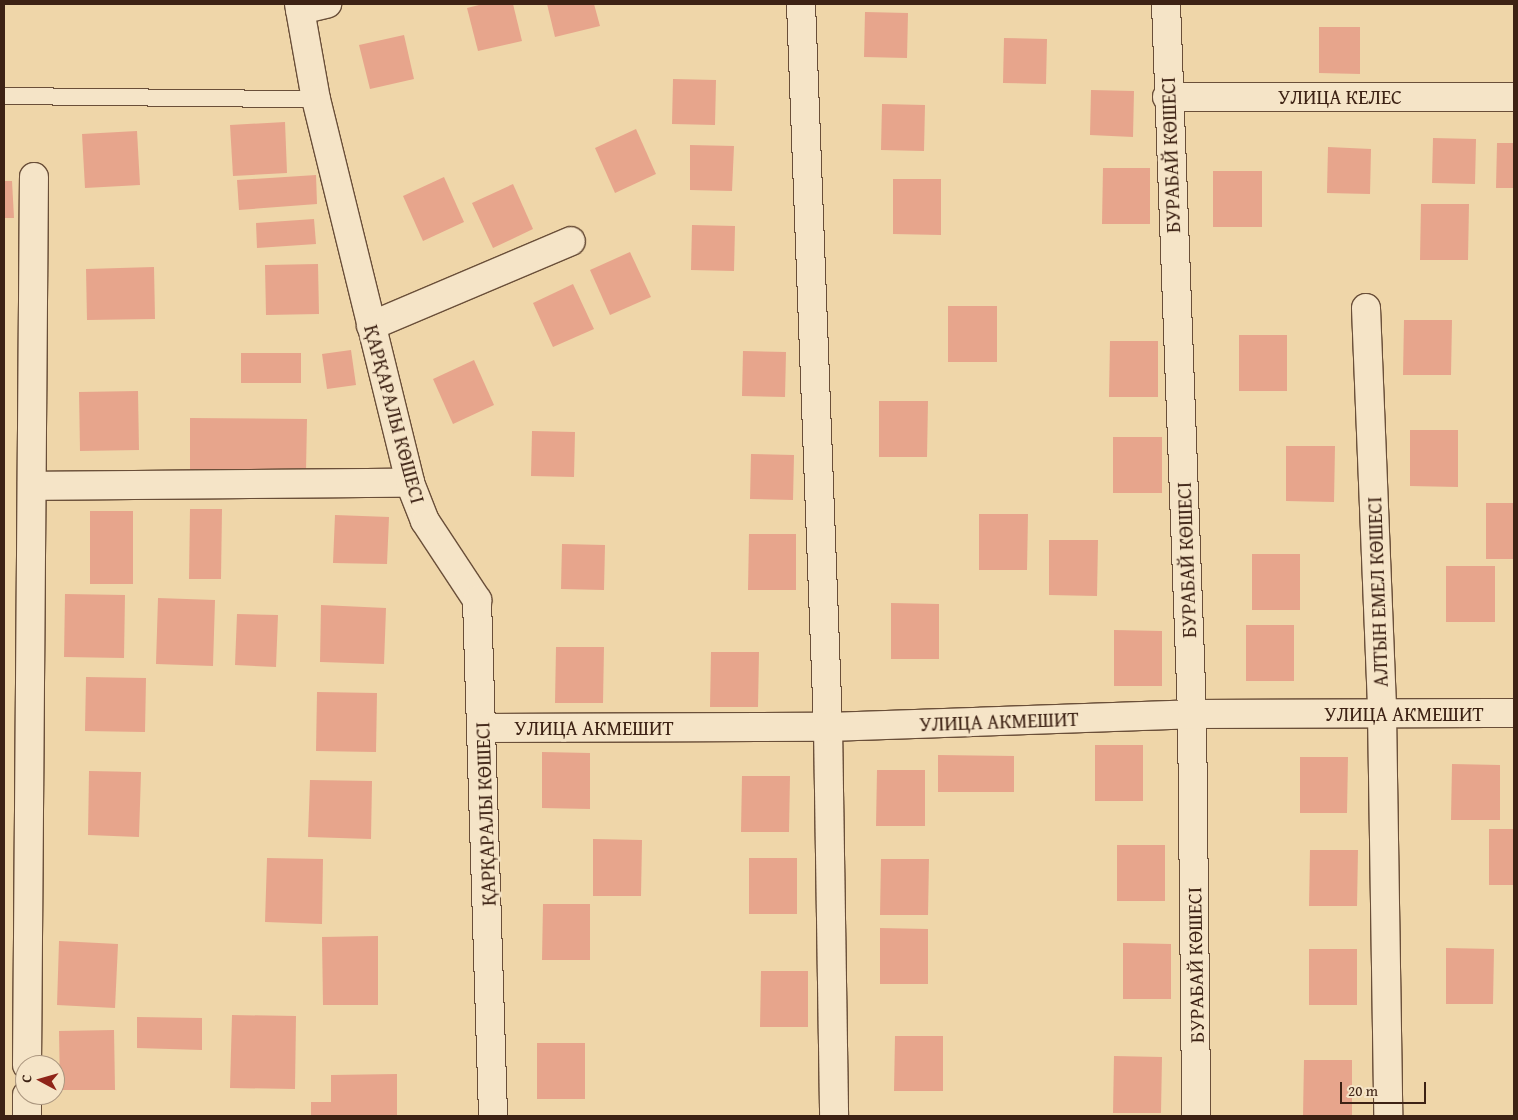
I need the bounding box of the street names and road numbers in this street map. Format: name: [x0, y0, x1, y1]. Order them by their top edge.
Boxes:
street label: БУРАБАЙ КӨШЕСІ: [1155, 77, 1185, 233]
street label: УЛИЦА КЕЛЕC: [1278, 84, 1402, 108]
street label: ҚАРҚАРАЛЫ КӨШЕСІ: [360, 322, 430, 506]
street label: БУРАБАЙ КӨШЕСІ: [1171, 482, 1201, 638]
street label: АЛТЫН ЕМЕЛ КӨШЕСІ: [1362, 496, 1392, 688]
street label: УЛИЦА АКМЕШИТ: [1324, 701, 1484, 725]
street label: УЛИЦА АКМЕШИТ: [919, 706, 1079, 736]
street label: УЛИЦА АКМЕШИТ: [514, 715, 674, 739]
street label: ҚАРҚАРАЛЫ КӨШЕСІ: [470, 722, 500, 906]
street label: БУРАБАЙ КӨШЕСІ: [1182, 887, 1208, 1043]

